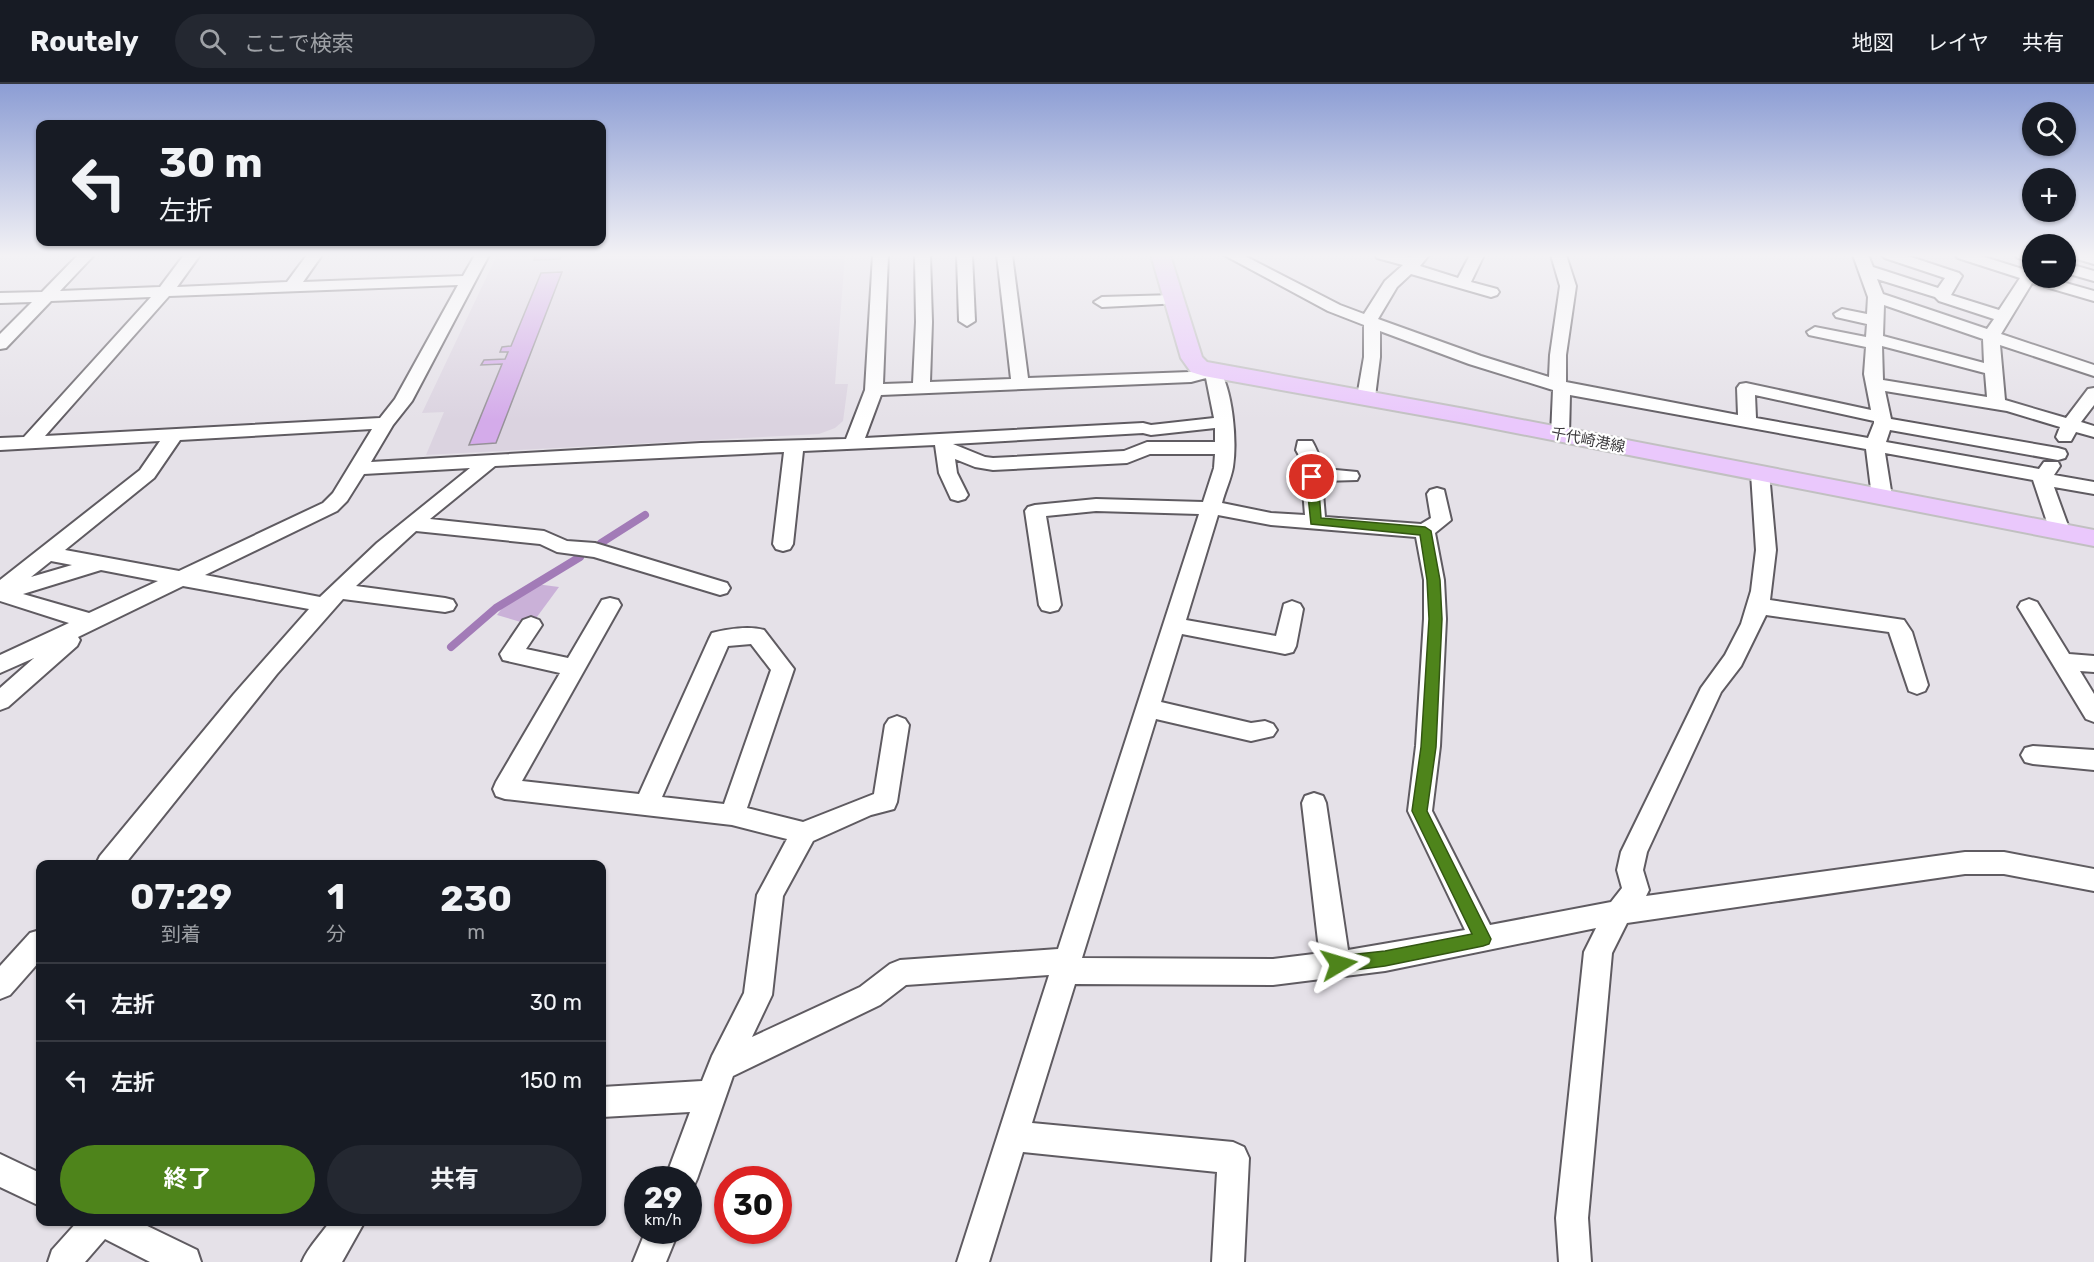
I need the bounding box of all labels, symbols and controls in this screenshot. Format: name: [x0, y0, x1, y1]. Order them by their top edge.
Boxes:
search box: [175, 14, 595, 68]
text: Routely: [30, 25, 139, 58]
icon: search: [196, 25, 229, 58]
text: ここで検索: [244, 30, 354, 57]
text: 地図: [1852, 30, 1894, 55]
text: レイヤ: [1927, 30, 1989, 55]
text: 共有: [2022, 30, 2064, 55]
map controls: [2022, 102, 2076, 288]
button: search: [2022, 102, 2076, 156]
text: 30 m: [159, 138, 263, 188]
icon: left: [60, 144, 138, 222]
button: +: [2022, 168, 2076, 222]
text: 左折: [159, 195, 213, 227]
button: −: [2022, 234, 2076, 288]
street label: 千代崎港線: [1549, 424, 1627, 456]
pin: [1286, 451, 1337, 502]
icon: arrive: [1295, 460, 1328, 493]
text: 07:29: [130, 875, 232, 918]
text: 1: [327, 875, 345, 918]
text: 230: [440, 877, 512, 920]
text: m: [467, 920, 485, 944]
text: 到着: [161, 922, 201, 946]
text: 分: [326, 922, 346, 946]
position arrow: [1307, 932, 1371, 996]
icon: left: [60, 986, 93, 1019]
text: 30 m: [530, 989, 582, 1016]
text: 左折: [111, 991, 155, 1018]
icon: left: [60, 1064, 93, 1097]
text: 150 m: [521, 1067, 582, 1094]
text: 左折: [111, 1069, 155, 1096]
button: 終了: [60, 1145, 315, 1214]
button: 共有: [327, 1145, 582, 1214]
speed limit sign: 30: [714, 1166, 792, 1244]
text: 29: [644, 1180, 682, 1216]
text: km/h: [644, 1211, 682, 1229]

